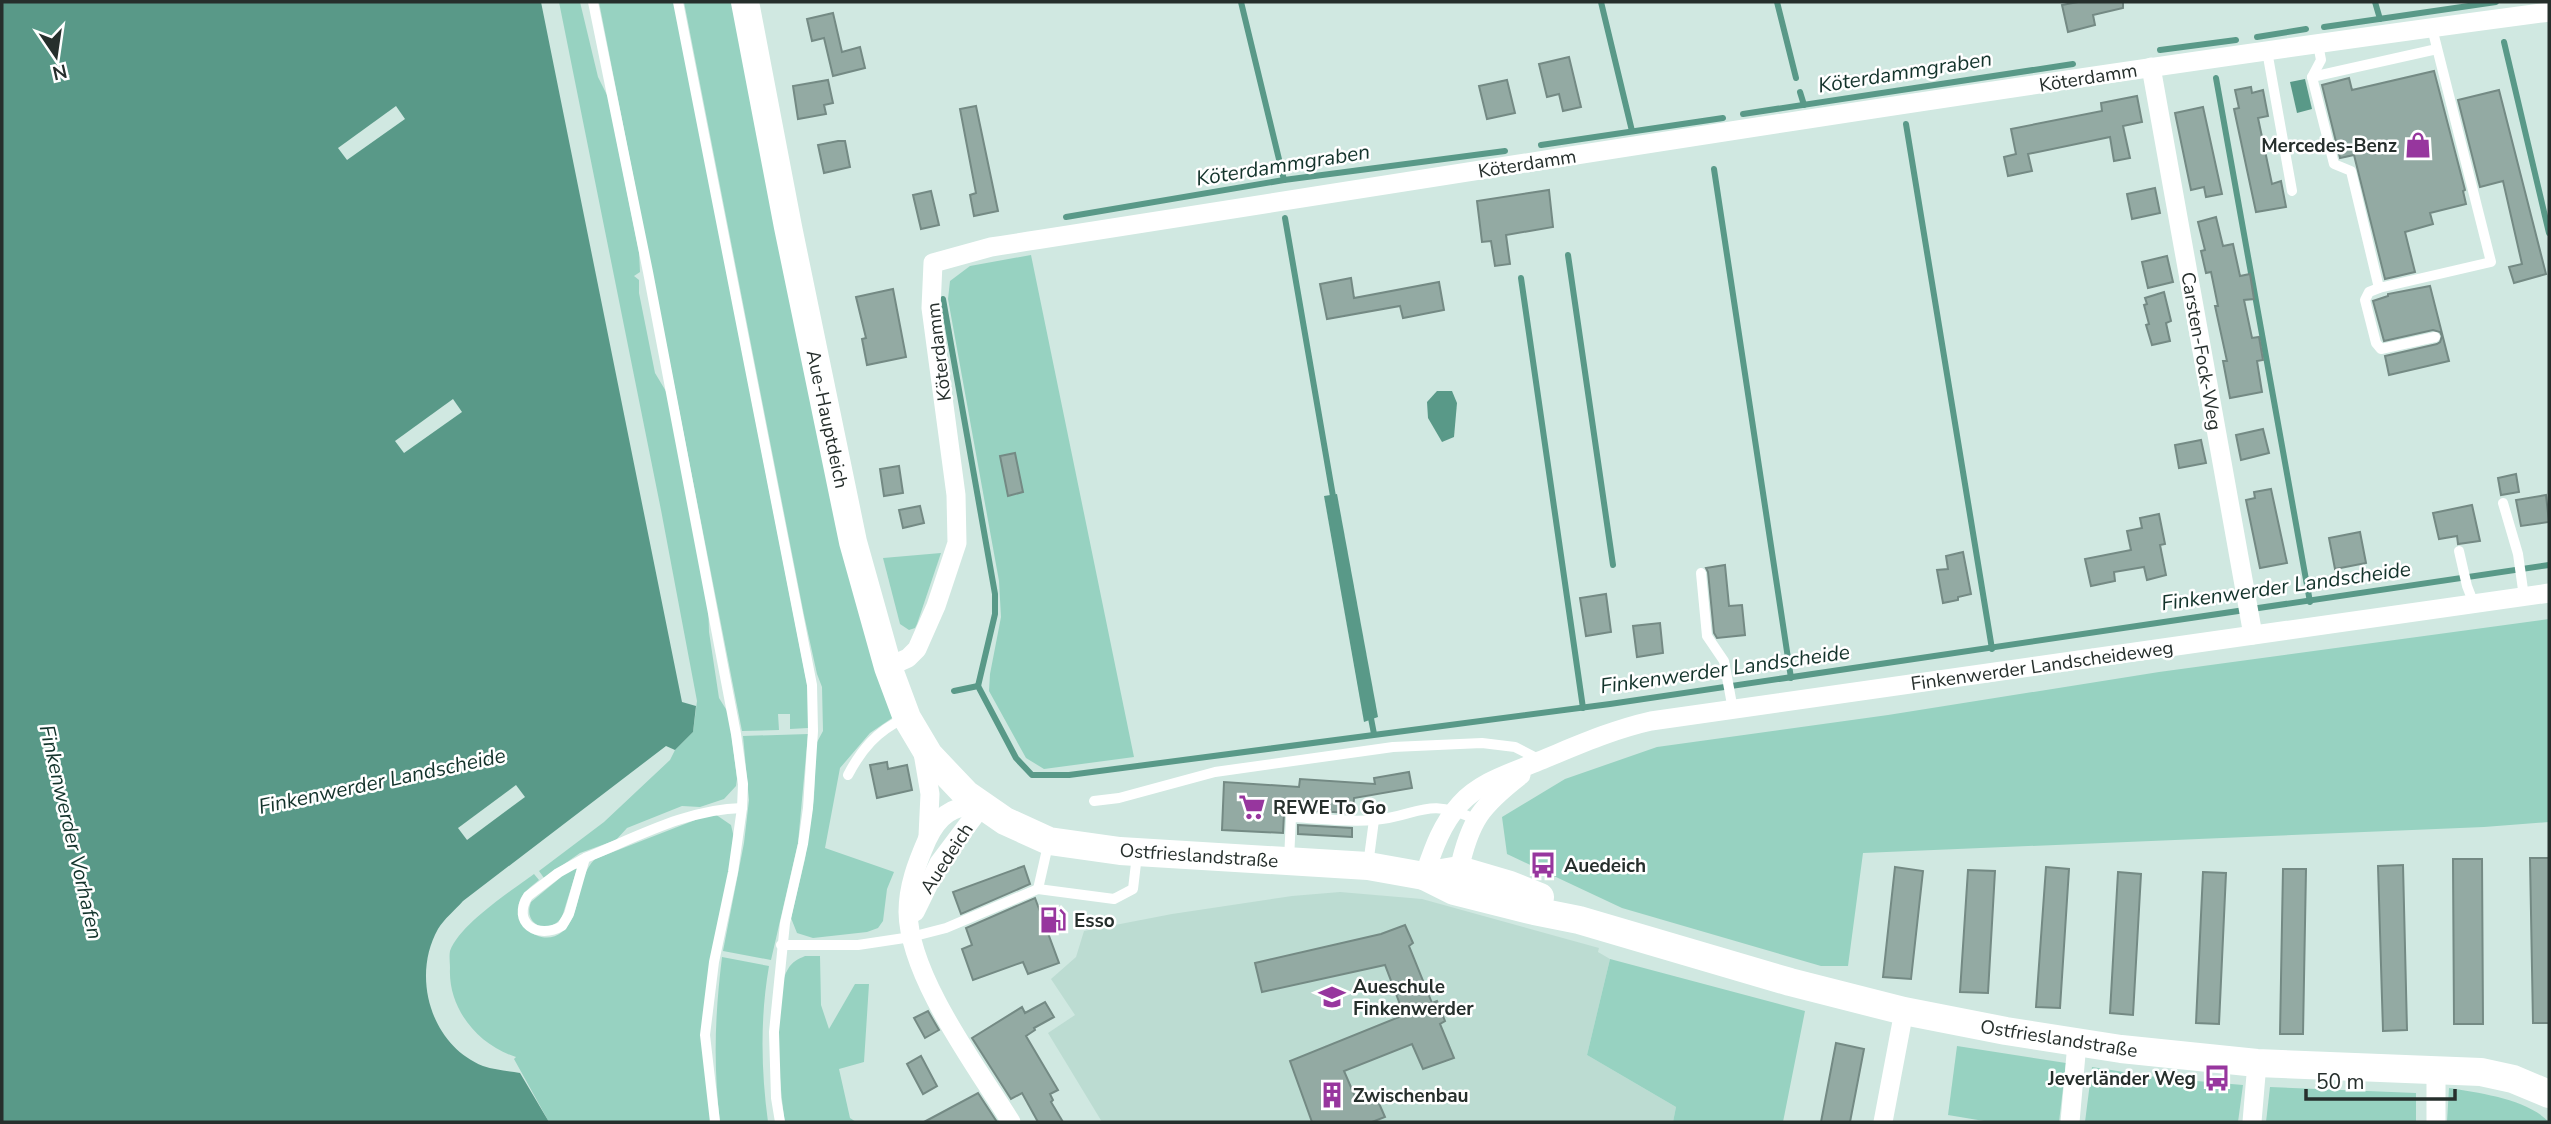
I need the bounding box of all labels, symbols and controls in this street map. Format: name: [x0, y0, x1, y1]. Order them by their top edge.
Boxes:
north arrow: [21, 21, 91, 91]
water label: Köterdammgraben: [1816, 44, 1994, 100]
text: N: [50, 57, 69, 86]
street label: Köterdamm: [2037, 57, 2139, 99]
shop icon: Mercedes-Benz: [2403, 130, 2433, 160]
place label: Mercedes-Benz: [2261, 133, 2397, 159]
water label: Köterdammgraben: [1194, 137, 1372, 193]
street label: Köterdamm: [1476, 143, 1578, 185]
street label: Carsten-Fock-Weg: [2174, 270, 2228, 432]
street label: Köterdamm: [920, 301, 958, 403]
street label: Aue-Hauptdeich: [800, 348, 854, 491]
water label: Finkenwerder Landscheide: [2159, 555, 2413, 617]
street label: Finkenwerder Landscheideweg: [1909, 635, 2175, 697]
water label: Finkenwerder Landscheide: [1598, 638, 1852, 700]
water label: Finkenwerder Vorhafen: [33, 722, 109, 942]
water label: Finkenwerder Landscheide: [256, 741, 508, 821]
supermarket icon: REWE To Go: [1237, 792, 1267, 822]
place label: REWE To Go: [1273, 795, 1386, 821]
street label: Auedeich: [914, 818, 979, 899]
street label: Ostfrieslandstraße: [1119, 837, 1279, 875]
bus stop icon: Auedeich: [1528, 850, 1558, 880]
place label: Auedeich: [1564, 853, 1646, 879]
fuel station icon: Esso: [1038, 905, 1068, 935]
place label: Esso: [1074, 908, 1115, 934]
place label: Aueschule Finkenwerder: [1353, 974, 1474, 1022]
school or university icon: Aueschule Finkenwerder: [1317, 982, 1347, 1012]
street label: Ostfrieslandstraße: [1978, 1014, 2139, 1064]
scale bar: [2306, 1058, 2455, 1102]
bus stop icon: Jeverländer Weg: [2202, 1063, 2232, 1093]
place label: Jeverländer Weg: [2047, 1066, 2196, 1092]
text: 50 m: [2316, 1068, 2365, 1096]
building icon: Zwischenbau: [1317, 1080, 1347, 1110]
place label: Zwischenbau: [1353, 1083, 1469, 1109]

